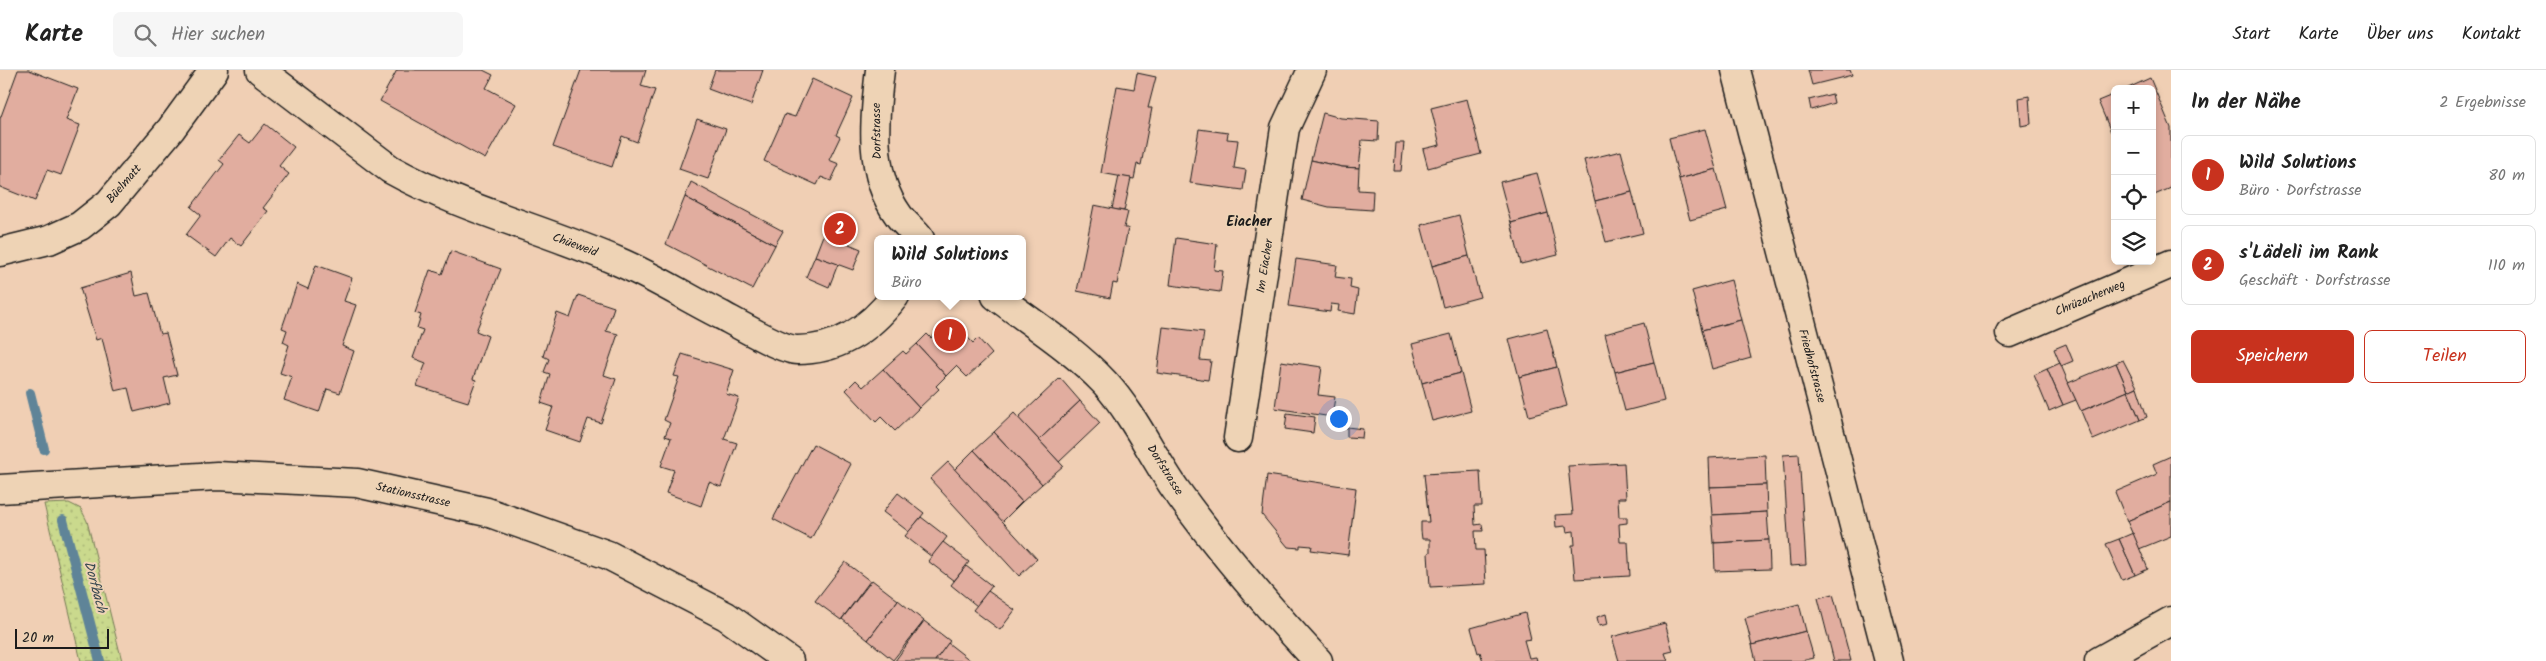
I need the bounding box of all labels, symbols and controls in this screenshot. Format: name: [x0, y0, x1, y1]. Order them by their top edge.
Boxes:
search box: [113, 12, 463, 57]
text: Karte: [25, 15, 83, 54]
text: Hier suchen: [171, 20, 265, 50]
text: Start: [2232, 20, 2270, 49]
text: Karte: [2298, 20, 2338, 49]
text: Über uns: [2366, 20, 2434, 49]
text: Kontakt: [2462, 20, 2521, 49]
icon: search: [131, 21, 159, 49]
map controls: [2111, 85, 2156, 265]
button: +: [2111, 85, 2156, 130]
text: In der Nähe: [2191, 86, 2301, 119]
text: 2 Ergebnisse: [2439, 90, 2526, 115]
street label: Dorfstrasse: [867, 102, 887, 159]
button: −: [2111, 130, 2156, 175]
text: Wild Solutions: [2239, 148, 2356, 178]
street label: Büelmatt: [102, 160, 147, 208]
text: 1: [2206, 163, 2210, 188]
text: 80 m: [2488, 163, 2525, 188]
button: locate: [2111, 175, 2156, 220]
text: Büro · Dorfstrasse: [2239, 178, 2362, 203]
pin: 2: [824, 210, 856, 248]
district label: Eiacher: [1226, 211, 1272, 233]
button: layers: [2111, 220, 2156, 265]
street label: Chüeweid: [550, 228, 601, 262]
popup: [874, 235, 1026, 300]
street label: Im Eiacher: [1251, 236, 1279, 295]
text: s'Lädeli im Rank: [2239, 238, 2378, 268]
text: Wild Solutions: [891, 240, 1009, 270]
text: 2: [2203, 253, 2213, 278]
text: 110 m: [2488, 253, 2525, 278]
text: Geschäft · Dorfstrasse: [2239, 268, 2390, 293]
text: Büro: [891, 270, 922, 295]
street label: Chrüzacherweg: [2052, 275, 2128, 321]
pin: 1: [934, 316, 966, 354]
street label: Friedhofstrasse: [1793, 327, 1831, 406]
button: Speichern: [2191, 330, 2354, 383]
button: Teilen: [2364, 330, 2526, 383]
your location: [1326, 406, 1352, 432]
street label: Dorfstrasse: [1142, 441, 1188, 500]
street label: Stationsstrasse: [374, 477, 453, 513]
water label: Dorfbach: [78, 559, 113, 617]
scale bar: [15, 626, 109, 649]
text: 20 m: [22, 627, 54, 649]

